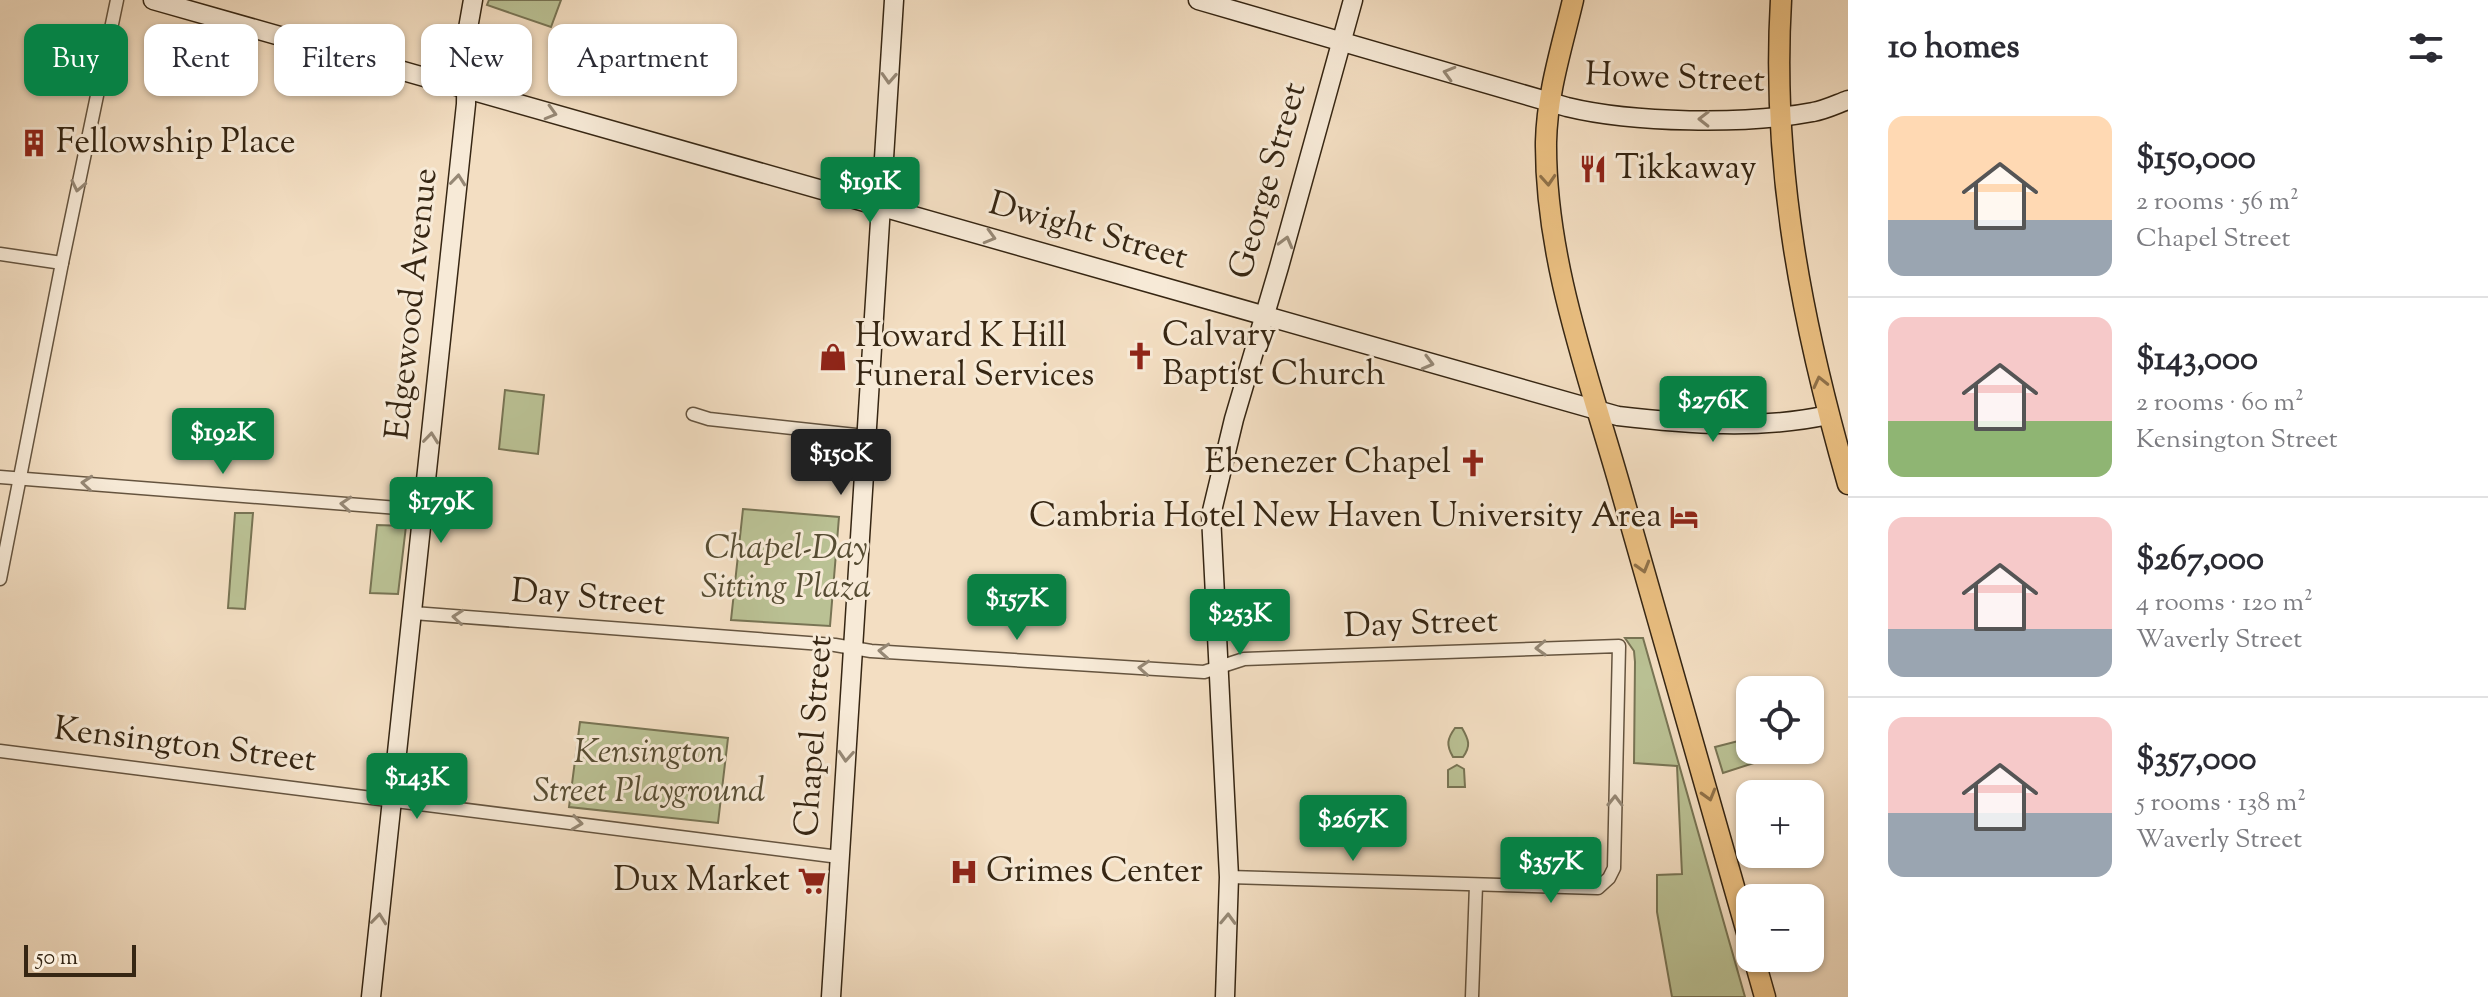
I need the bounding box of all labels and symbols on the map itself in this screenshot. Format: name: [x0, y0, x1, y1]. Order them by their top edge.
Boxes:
street label: Howe Street: [1584, 51, 1766, 107]
one-way arrow: [1443, 66, 1457, 82]
one-way arrow: [881, 72, 898, 85]
street label: George Street: [1218, 77, 1321, 285]
one-way arrow: [543, 104, 557, 120]
one-way arrow: [1697, 110, 1710, 128]
place label: Fellowship Place: [56, 119, 296, 168]
building icon: Fellowship Place: [19, 128, 49, 158]
place label: Tikkaway: [1615, 145, 1757, 194]
restaurant icon: Tikkaway: [1578, 154, 1608, 184]
pin: $191K: [814, 157, 926, 225]
street label: Edgewood Avenue: [374, 166, 452, 442]
one-way arrow: [450, 173, 467, 186]
one-way arrow: [1539, 174, 1556, 187]
one-way arrow: [70, 179, 87, 192]
street label: Dwight Street: [983, 180, 1193, 284]
one-way arrow: [982, 228, 996, 245]
one-way arrow: [1277, 235, 1294, 249]
place label: Calvary Baptist Church: [1162, 312, 1386, 400]
place label: Howard K Hill Funeral Services: [855, 313, 1094, 401]
church icon: Calvary Baptist Church: [1125, 341, 1155, 371]
shop icon: Howard K Hill Funeral Services: [818, 342, 848, 372]
one-way arrow: [1420, 354, 1434, 371]
one-way arrow: [1812, 375, 1829, 389]
pin: $276K: [1657, 376, 1769, 444]
pin: $192K: [167, 408, 279, 476]
pin: $150K: [785, 429, 897, 497]
one-way arrow: [422, 431, 439, 444]
place label: Ebenezer Chapel: [1204, 439, 1451, 488]
church icon: Ebenezer Chapel: [1458, 448, 1488, 478]
one-way arrow: [80, 475, 93, 492]
pin: $179K: [385, 477, 497, 545]
place label: Cambria Hotel New Haven University Area: [1029, 493, 1662, 542]
one-way arrow: [339, 496, 352, 513]
hotel icon: Cambria Hotel New Haven University Area: [1669, 502, 1699, 532]
park label: Chapel-Day Sitting Plaza: [701, 525, 871, 613]
one-way arrow: [1634, 559, 1650, 573]
street label: Day Street: [509, 568, 667, 630]
pin: $157K: [961, 574, 1073, 642]
pin: $253K: [1184, 589, 1296, 657]
street label: Day Street: [1343, 598, 1499, 652]
one-way arrow: [451, 609, 464, 626]
street label: Chapel Street: [784, 633, 847, 838]
one-way arrow: [1534, 640, 1547, 657]
one-way arrow: [877, 643, 890, 660]
one-way arrow: [1137, 660, 1150, 677]
street label: Kensington Street: [51, 706, 319, 786]
park label: Kensington Street Playground: [533, 729, 765, 817]
one-way arrow: [838, 750, 855, 763]
pin: $143K: [361, 753, 473, 821]
one-way arrow: [1700, 788, 1716, 802]
one-way arrow: [1607, 794, 1624, 807]
pin: $267K: [1297, 795, 1409, 863]
one-way arrow: [571, 815, 584, 832]
pin: $357K: [1495, 837, 1607, 905]
place label: Grimes Center: [986, 848, 1203, 897]
place label: Dux Market: [613, 857, 790, 906]
hospital icon: Grimes Center: [949, 857, 979, 887]
supermarket icon: Dux Market: [797, 866, 827, 896]
one-way arrow: [1219, 912, 1236, 925]
one-way arrow: [371, 913, 388, 926]
scale bar: [24, 941, 136, 977]

